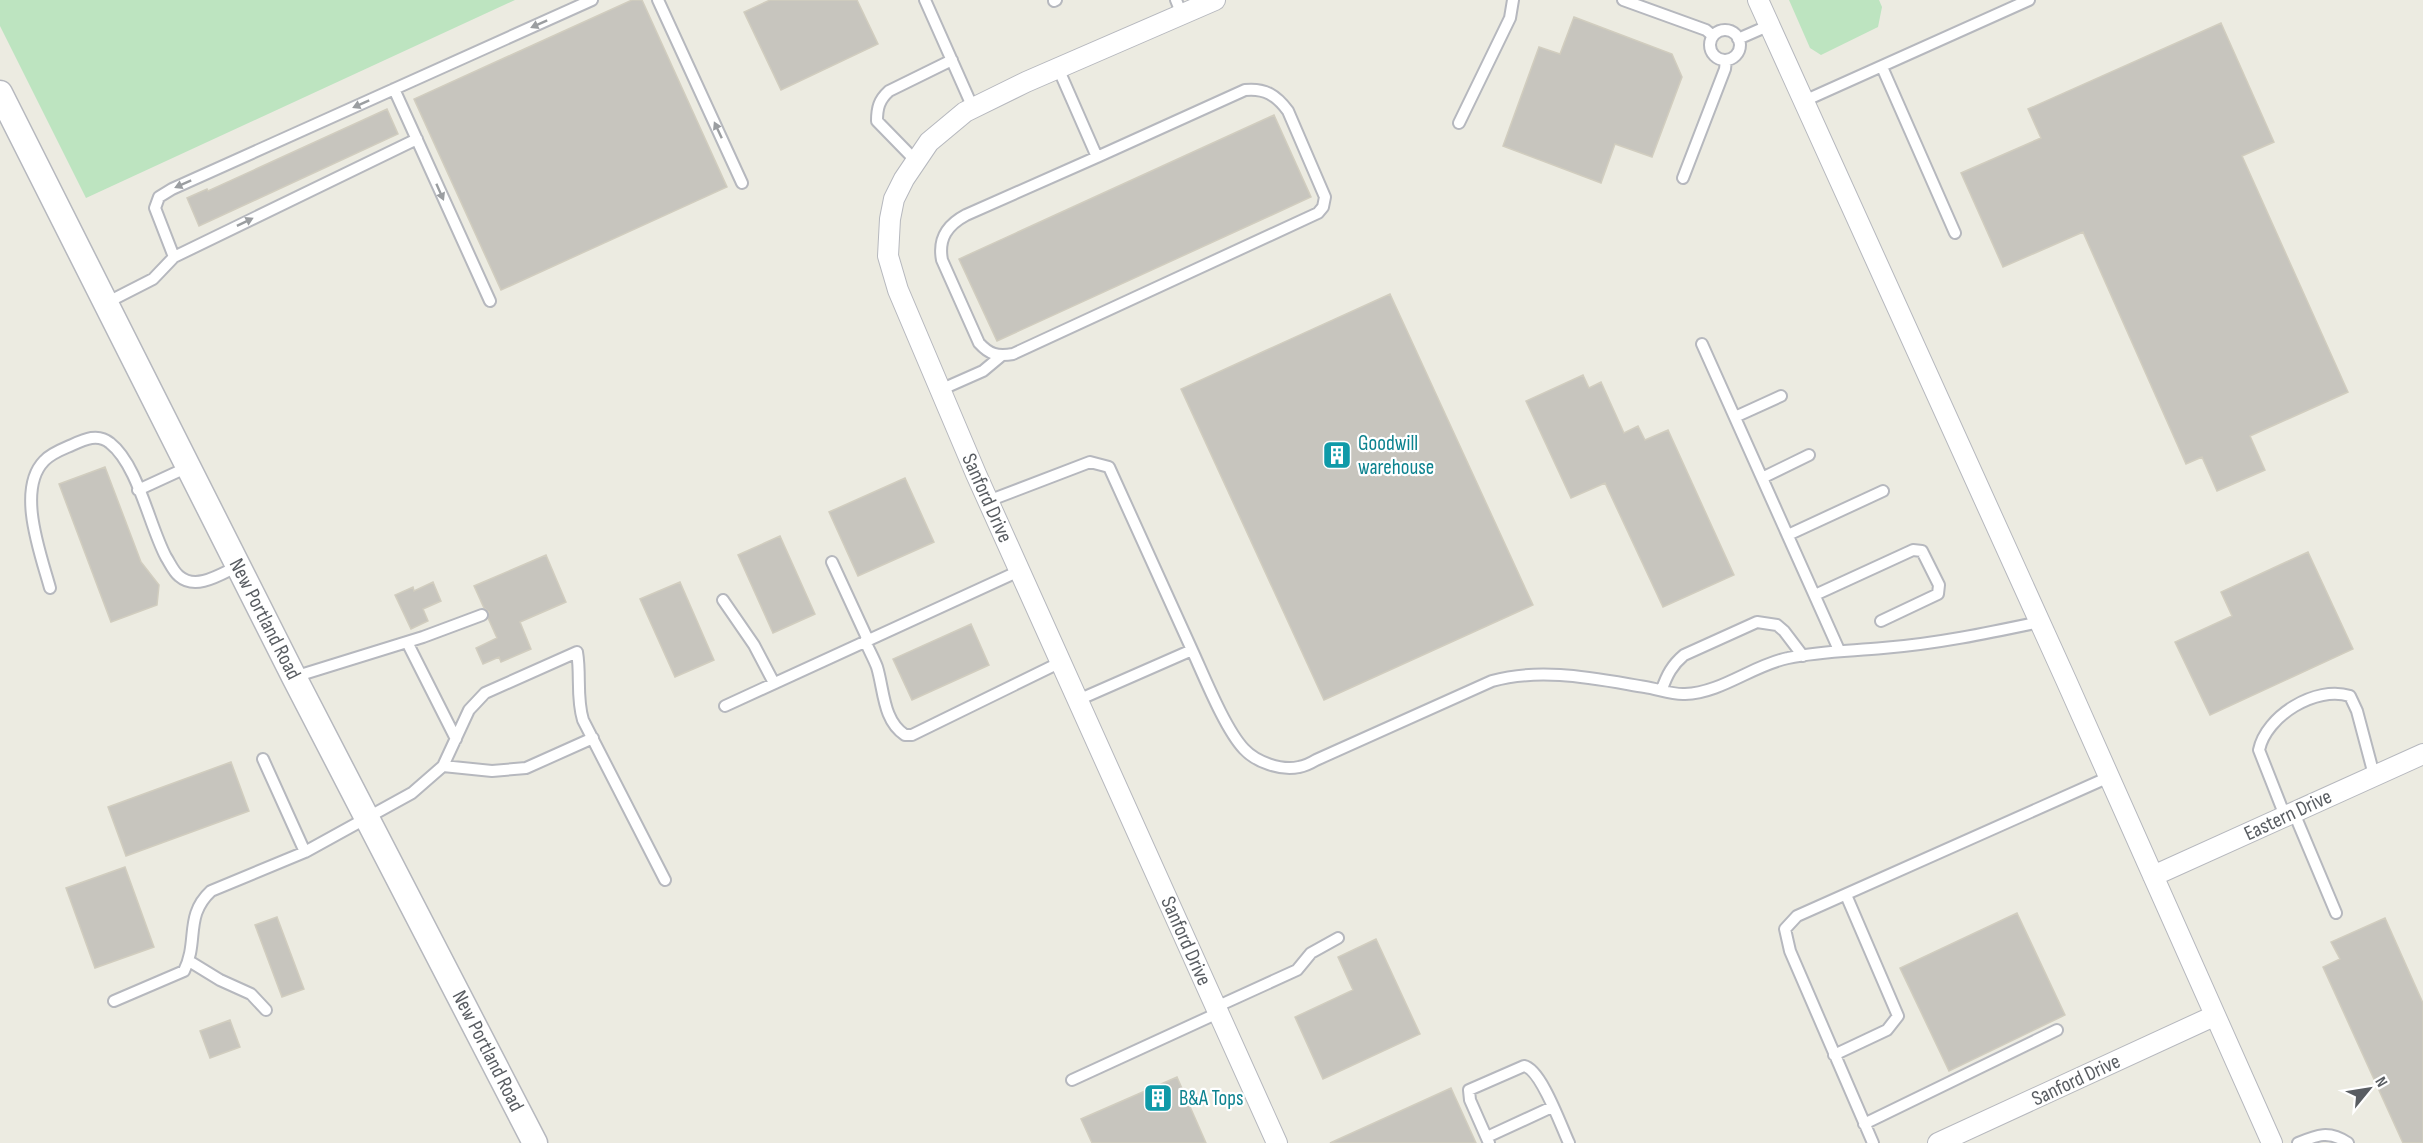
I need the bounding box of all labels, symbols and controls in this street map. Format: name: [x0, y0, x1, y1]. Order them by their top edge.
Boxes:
one-way arrow: [530, 20, 548, 29]
one-way arrow: [352, 99, 370, 109]
one-way arrow: [713, 121, 722, 138]
one-way arrow: [174, 179, 192, 189]
one-way arrow: [436, 184, 445, 201]
one-way arrow: [237, 218, 254, 227]
place label: Goodwill warehouse: [1358, 431, 1434, 480]
building icon: Goodwill warehouse: [1321, 439, 1353, 471]
street label: Sanford Drive: [956, 450, 1018, 546]
street label: New Portland Road: [224, 554, 306, 684]
street label: Eastern Drive: [2240, 784, 2336, 846]
street label: Sanford Drive: [1155, 893, 1217, 989]
street label: New Portland Road: [447, 986, 529, 1116]
street label: Sanford Drive: [2028, 1049, 2124, 1111]
north arrow: [2339, 1059, 2399, 1119]
text: N: [2370, 1074, 2391, 1091]
building icon: B&A Tops: [1142, 1082, 1174, 1114]
place label: B&A Tops: [1179, 1086, 1244, 1111]

